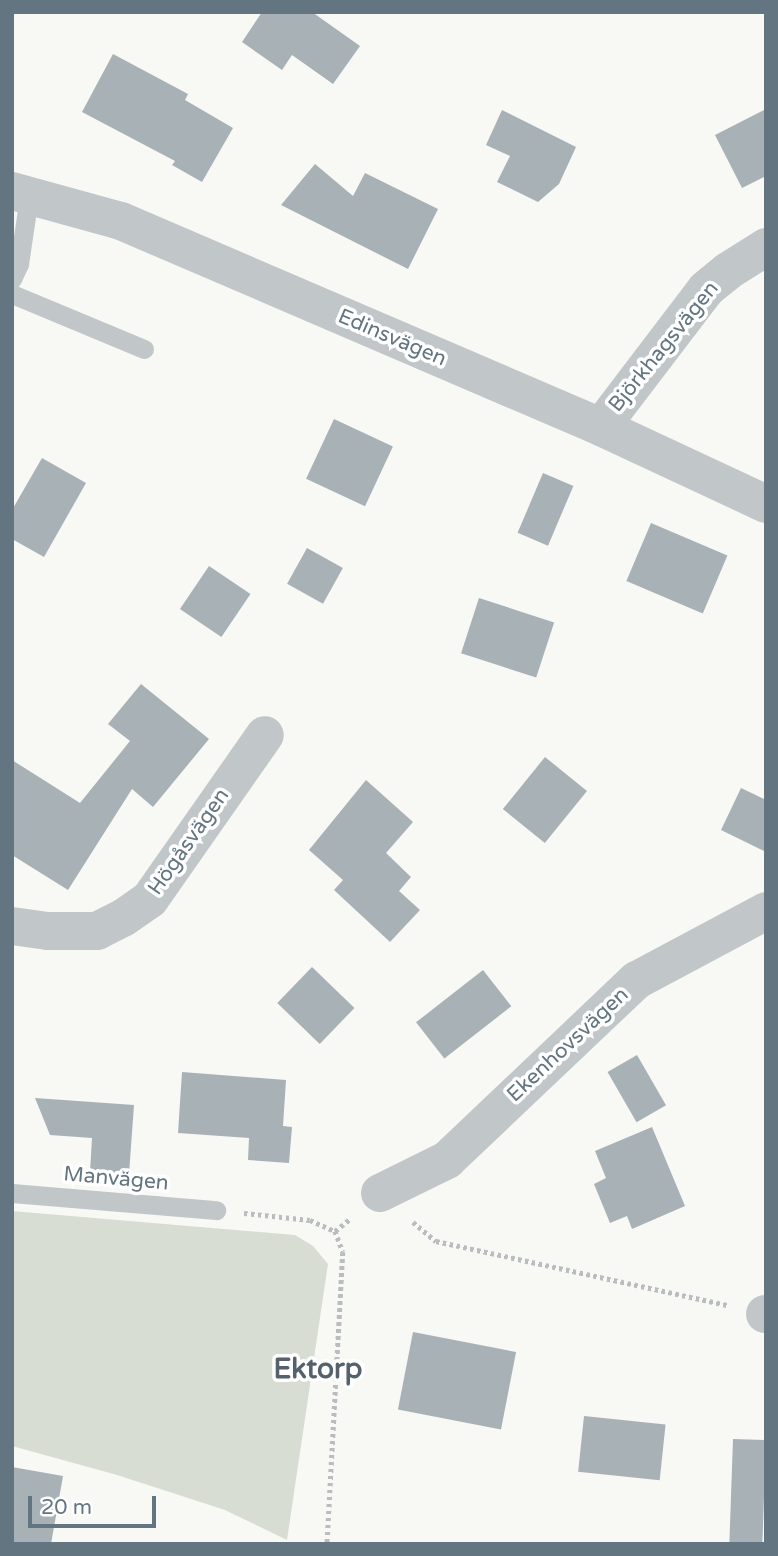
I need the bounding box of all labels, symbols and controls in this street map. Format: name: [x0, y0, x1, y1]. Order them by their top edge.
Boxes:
street label: Björkhagsvägen: [604, 277, 724, 417]
street label: Edinsvägen: [334, 304, 450, 372]
street label: Högåsvägen: [143, 784, 235, 900]
street label: Ekenhovsvägen: [502, 982, 634, 1108]
street label: Manvägen: [62, 1162, 170, 1196]
district label: Ektorp: [273, 1352, 363, 1386]
scale bar: [32, 1482, 159, 1526]
text: 20 m: [41, 1495, 92, 1520]

